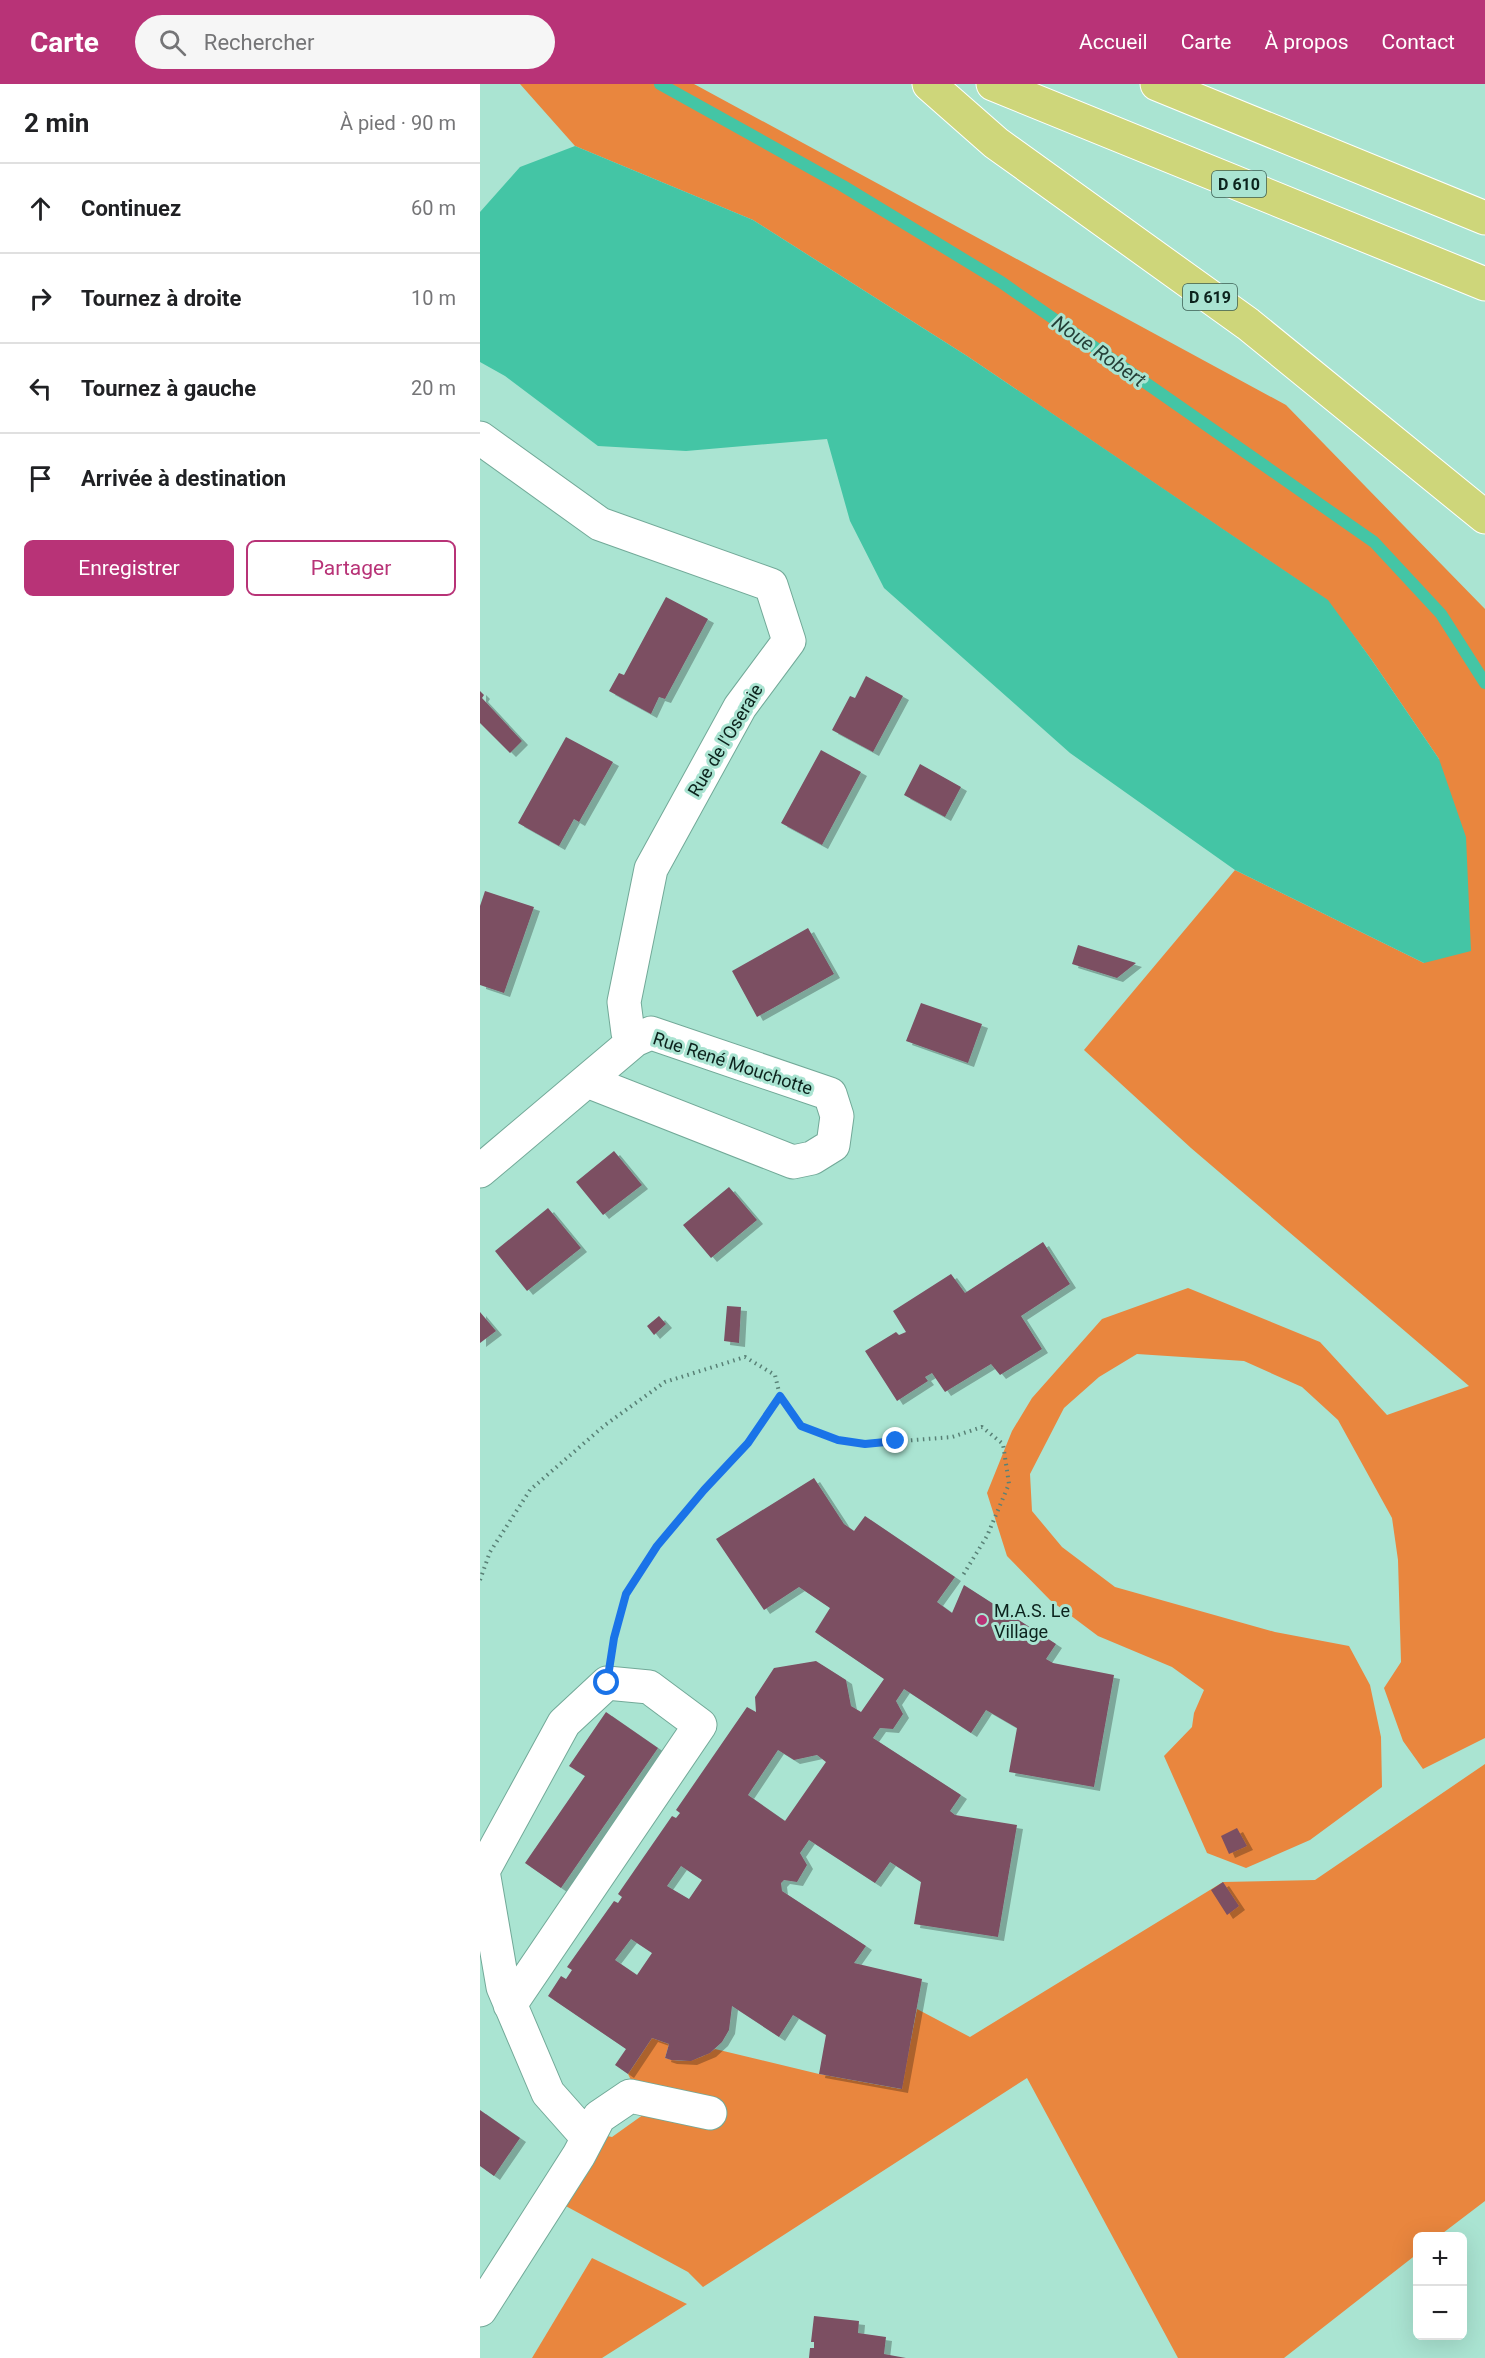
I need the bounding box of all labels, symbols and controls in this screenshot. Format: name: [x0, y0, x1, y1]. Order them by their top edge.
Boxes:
search box: [135, 15, 555, 69]
text: Carte: [30, 26, 99, 59]
icon: search: [156, 26, 189, 59]
text: Rechercher: [204, 30, 314, 55]
text: Accueil: [1079, 30, 1148, 54]
text: Carte: [1181, 30, 1231, 54]
text: À propos: [1264, 30, 1349, 54]
text: Contact: [1382, 30, 1455, 54]
text: 2 min: [24, 108, 89, 138]
text: À pied · 90 m: [340, 111, 456, 135]
road number: D 610: [1212, 171, 1266, 197]
icon: ahead: [24, 192, 57, 225]
text: Continuez: [81, 196, 181, 221]
text: 60 m: [411, 196, 456, 220]
icon: right: [24, 282, 57, 315]
road number: D 619: [1183, 284, 1237, 310]
text: Tournez à droite: [81, 286, 241, 311]
text: 10 m: [411, 286, 456, 310]
water label: Noue Robert: [1048, 310, 1151, 392]
icon: left: [24, 372, 57, 405]
text: Tournez à gauche: [81, 376, 256, 401]
text: 20 m: [411, 376, 456, 400]
icon: arrive: [24, 462, 57, 495]
text: Arrivée à destination: [81, 466, 286, 491]
button: Enregistrer: [24, 540, 234, 596]
button: Partager: [246, 540, 456, 596]
street label: Rue de l'Oseraie: [683, 680, 767, 800]
street label: Rue René Mouchotte: [651, 1027, 815, 1099]
route end: [882, 1427, 908, 1453]
place label: M.A.S. Le Village: [994, 1600, 1070, 1642]
marker: M.A.S. Le Village: [975, 1613, 989, 1627]
route start: [593, 1669, 619, 1695]
map controls: [1413, 2232, 1467, 2340]
button: +: [1413, 2232, 1467, 2286]
button: −: [1413, 2286, 1467, 2340]

